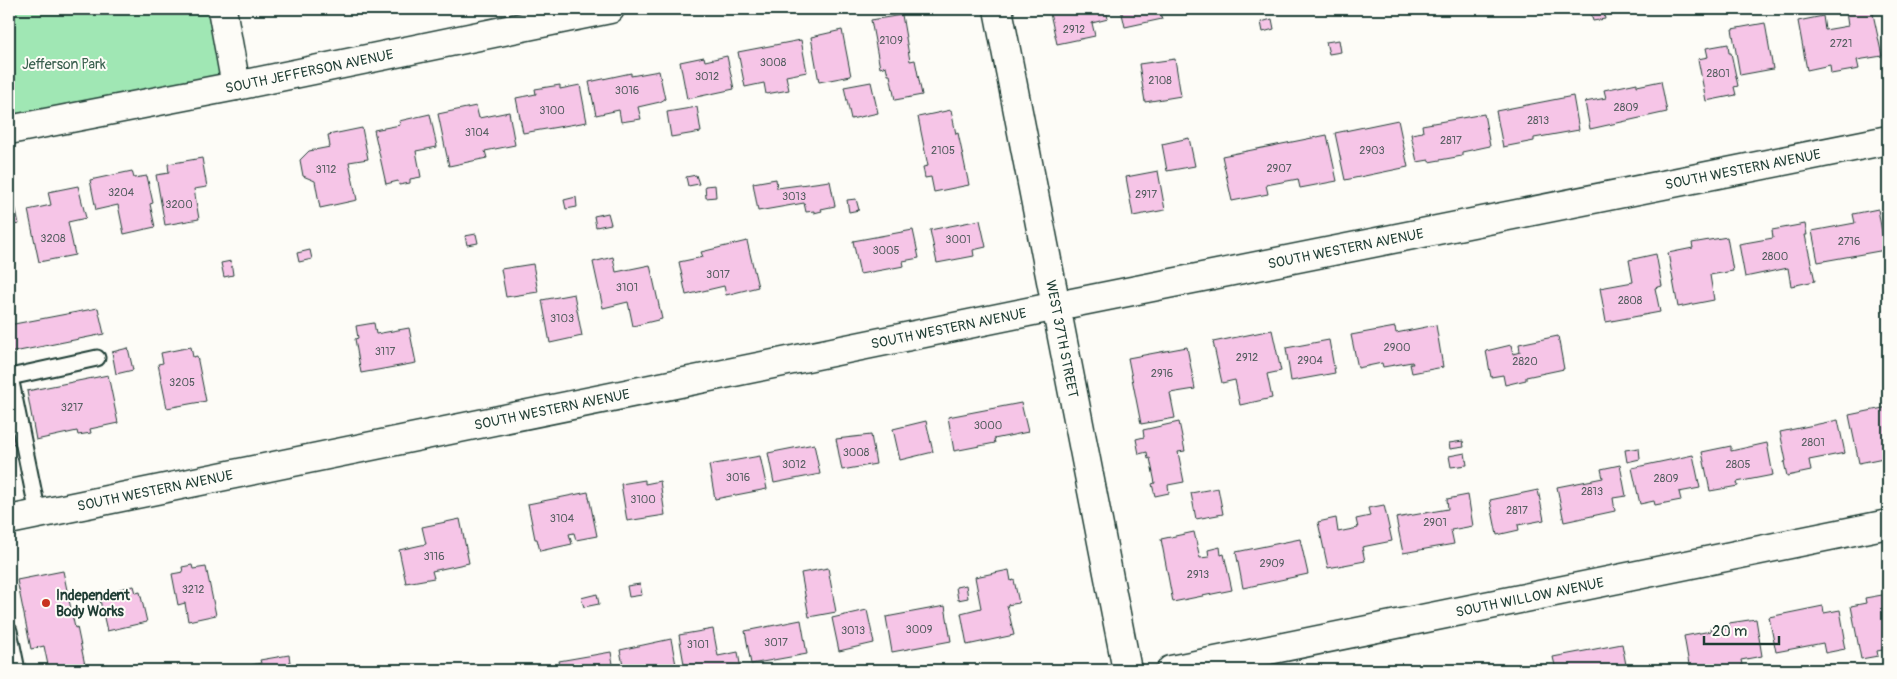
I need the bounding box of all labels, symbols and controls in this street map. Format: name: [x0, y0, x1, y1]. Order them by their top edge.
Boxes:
house number: 2912: [1063, 23, 1085, 36]
house number: 2109: [879, 34, 903, 47]
house number: 2721: [1830, 37, 1852, 50]
street label: SOUTH JEFFERSON AVENUE: [224, 46, 395, 97]
park label: Jefferson Park: [22, 56, 106, 73]
house number: 3008: [760, 56, 787, 69]
house number: 2801: [1706, 67, 1730, 80]
house number: 3012: [695, 70, 719, 83]
house number: 2108: [1148, 74, 1172, 87]
house number: 3016: [615, 84, 639, 97]
house number: 2809: [1614, 101, 1639, 114]
house number: 3100: [539, 104, 565, 117]
house number: 2813: [1527, 114, 1549, 127]
house number: 3104: [465, 126, 490, 139]
house number: 2817: [1440, 134, 1462, 147]
house number: 2105: [931, 144, 955, 157]
house number: 2903: [1359, 144, 1385, 157]
street label: SOUTH WESTERN AVENUE: [1664, 146, 1822, 193]
house number: 2907: [1266, 162, 1292, 175]
house number: 3112: [316, 163, 336, 176]
house number: 3204: [108, 186, 135, 199]
house number: 2917: [1135, 188, 1157, 201]
house number: 3013: [782, 190, 806, 203]
house number: 3200: [165, 198, 193, 211]
street label: SOUTH WESTERN AVENUE: [1266, 225, 1425, 273]
house number: 3208: [40, 232, 66, 245]
house number: 3001: [945, 233, 971, 246]
house number: 2716: [1838, 235, 1860, 248]
house number: 3005: [872, 244, 900, 257]
house number: 2800: [1762, 250, 1788, 263]
house number: 3017: [706, 268, 730, 281]
street label: WEST 37TH STREET: [1042, 279, 1082, 399]
house number: 3101: [616, 281, 638, 294]
house number: 2808: [1618, 294, 1643, 307]
street label: SOUTH WESTERN AVENUE: [869, 304, 1028, 353]
house number: 3103: [550, 312, 574, 325]
house number: 2900: [1384, 341, 1410, 354]
house number: 3117: [375, 345, 395, 358]
house number: 2912: [1236, 351, 1258, 364]
house number: 2904: [1297, 354, 1323, 367]
house number: 2820: [1512, 355, 1538, 368]
house number: 2916: [1151, 367, 1173, 380]
house number: 3205: [169, 376, 195, 389]
street label: SOUTH WESTERN AVENUE: [473, 385, 631, 434]
house number: 3217: [61, 401, 83, 414]
house number: 3000: [974, 419, 1002, 432]
house number: 2801: [1801, 436, 1825, 449]
house number: 3008: [843, 446, 870, 459]
house number: 3012: [782, 458, 806, 471]
house number: 2805: [1725, 458, 1751, 471]
street label: SOUTH WESTERN AVENUE: [76, 467, 234, 515]
house number: 3016: [726, 471, 750, 484]
house number: 2809: [1654, 472, 1679, 485]
house number: 2813: [1581, 485, 1603, 498]
house number: 3100: [630, 493, 656, 506]
house number: 2817: [1506, 504, 1528, 517]
house number: 3104: [550, 512, 575, 525]
house number: 2901: [1423, 516, 1447, 529]
house number: 3116: [423, 550, 445, 563]
house number: 2909: [1260, 557, 1285, 570]
house number: 2913: [1187, 568, 1209, 581]
street label: SOUTH WILLOW AVENUE: [1454, 574, 1605, 621]
house number: 3212: [182, 583, 204, 596]
place label: Independent Body Works: [56, 587, 130, 620]
marker: Independent Body Works: [40, 597, 52, 609]
scale bar: [1704, 614, 1780, 646]
text: 20 m: [1712, 622, 1747, 641]
house number: 3009: [906, 623, 933, 636]
house number: 3013: [841, 624, 865, 637]
house number: 3017: [764, 636, 788, 649]
house number: 3101: [687, 638, 709, 651]

